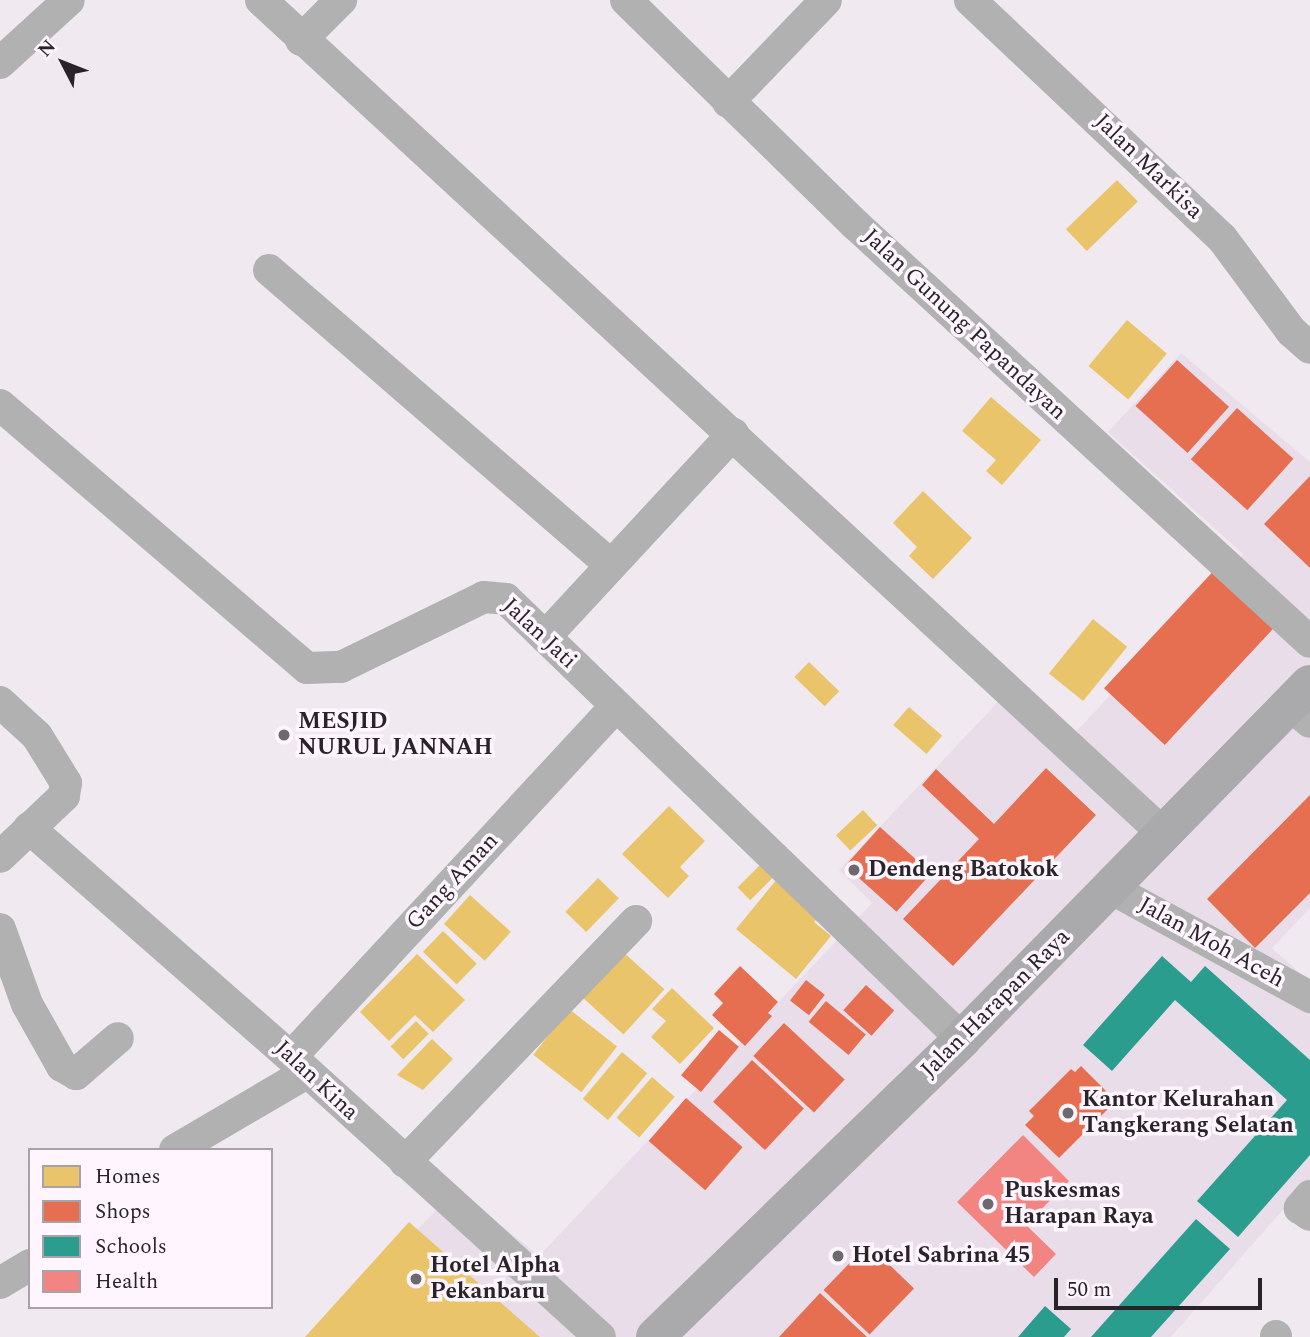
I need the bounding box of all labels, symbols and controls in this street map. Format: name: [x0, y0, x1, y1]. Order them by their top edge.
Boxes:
north arrow: [28, 28, 98, 98]
text: N: [31, 33, 63, 64]
street label: Jalan Markisa: [1088, 109, 1208, 225]
street label: Jalan Gunung Papandayan: [857, 224, 1071, 426]
street label: Jalan Jati: [496, 593, 582, 675]
place label: MESJID NURUL JANNAH: [298, 708, 493, 762]
marker: MESJID NURUL JANNAH: [276, 727, 292, 743]
street label: Gang Aman: [401, 828, 505, 936]
place label: Dendeng Batokok: [868, 856, 1059, 884]
marker: Dendeng Batokok: [846, 862, 862, 878]
street label: Jalan Moh Aceh: [1133, 892, 1289, 994]
street label: Jalan Harapan Raya: [916, 924, 1076, 1084]
street label: Jalan Kina: [268, 1035, 364, 1127]
place label: Kantor Kelurahan Tangkerang Selatan: [1082, 1086, 1294, 1140]
marker: Kantor Kelurahan Tangkerang Selatan: [1060, 1105, 1076, 1121]
legend: [28, 1148, 273, 1309]
text: Homes: [95, 1161, 161, 1193]
place label: Puskesmas Harapan Raya: [1004, 1177, 1154, 1231]
marker: Puskesmas Harapan Raya: [978, 1194, 998, 1214]
text: Shops: [95, 1196, 151, 1228]
text: Schools: [95, 1231, 167, 1263]
place label: Hotel Sabrina 45: [852, 1242, 1031, 1270]
marker: Hotel Sabrina 45: [830, 1248, 846, 1264]
place label: Hotel Alpha Pekanbaru: [430, 1252, 560, 1306]
scale bar: [1058, 1264, 1266, 1308]
text: Health: [95, 1266, 158, 1298]
marker: Hotel Alpha Pekanbaru: [408, 1271, 424, 1287]
text: 50 m: [1067, 1274, 1111, 1306]

